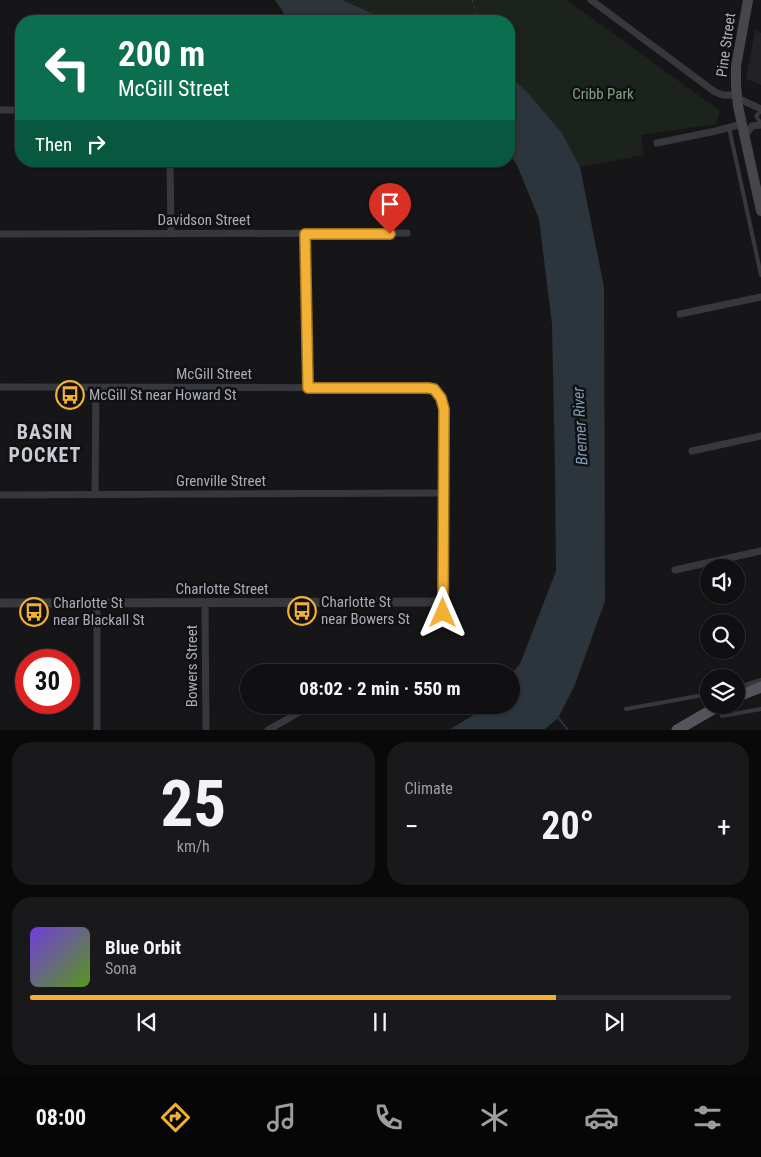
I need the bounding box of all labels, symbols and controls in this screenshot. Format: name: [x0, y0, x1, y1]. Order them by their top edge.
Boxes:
street label: Pine Street: [713, 12, 739, 78]
text: 200 m: [118, 34, 205, 75]
icon: left: [35, 35, 100, 100]
text: McGill Street: [118, 76, 230, 101]
park label: Cribb Park: [572, 85, 634, 103]
icon: right: [82, 130, 110, 158]
text: Then: [35, 133, 72, 156]
pin: [369, 183, 411, 234]
icon: arrive: [376, 190, 404, 218]
street label: Davidson Street: [157, 211, 251, 229]
street label: McGill Street: [176, 365, 252, 383]
bus stop icon: McGill St near Howard St: [55, 380, 85, 410]
water label: Bremer River: [568, 385, 592, 465]
place label: McGill St near Howard St: [89, 386, 236, 404]
district label: BASIN POCKET: [9, 420, 81, 467]
street label: Grenville Street: [176, 472, 266, 490]
map controls: [700, 559, 745, 714]
button: sound: [700, 559, 745, 604]
street label: Charlotte Street: [176, 580, 268, 598]
position arrow: [416, 586, 468, 638]
place label: Charlotte St near Bowers St: [321, 593, 410, 628]
place label: Charlotte St near Blackall St: [53, 594, 145, 629]
bus stop icon: Charlotte St near Bowers St: [287, 596, 317, 626]
bus stop icon: Charlotte St near Blackall St: [19, 597, 49, 627]
button: search: [700, 614, 745, 659]
street label: Bowers Street: [183, 625, 201, 707]
speed limit sign: 30: [15, 649, 80, 714]
button: layers: [700, 669, 745, 714]
text: 08:02 · 2 min · 550 m: [299, 677, 461, 700]
text: 25: [160, 766, 226, 842]
text: Climate: [405, 779, 453, 798]
text: 20°: [541, 804, 594, 848]
text: −: [405, 810, 419, 843]
text: +: [717, 810, 731, 843]
text: km/h: [177, 837, 210, 856]
text: Blue Orbit: [105, 936, 181, 959]
text: Sona: [105, 959, 137, 978]
icon: previous: [133, 1008, 161, 1036]
icon: pause: [366, 1008, 394, 1036]
icon: next: [600, 1008, 628, 1036]
icon: directions: [158, 1100, 193, 1135]
icon: music: [264, 1100, 299, 1135]
icon: phone: [371, 1100, 406, 1135]
icon: climate: [477, 1100, 512, 1135]
icon: car: [584, 1100, 619, 1135]
icon: filters: [690, 1100, 725, 1135]
text: 08:00: [36, 1105, 86, 1130]

